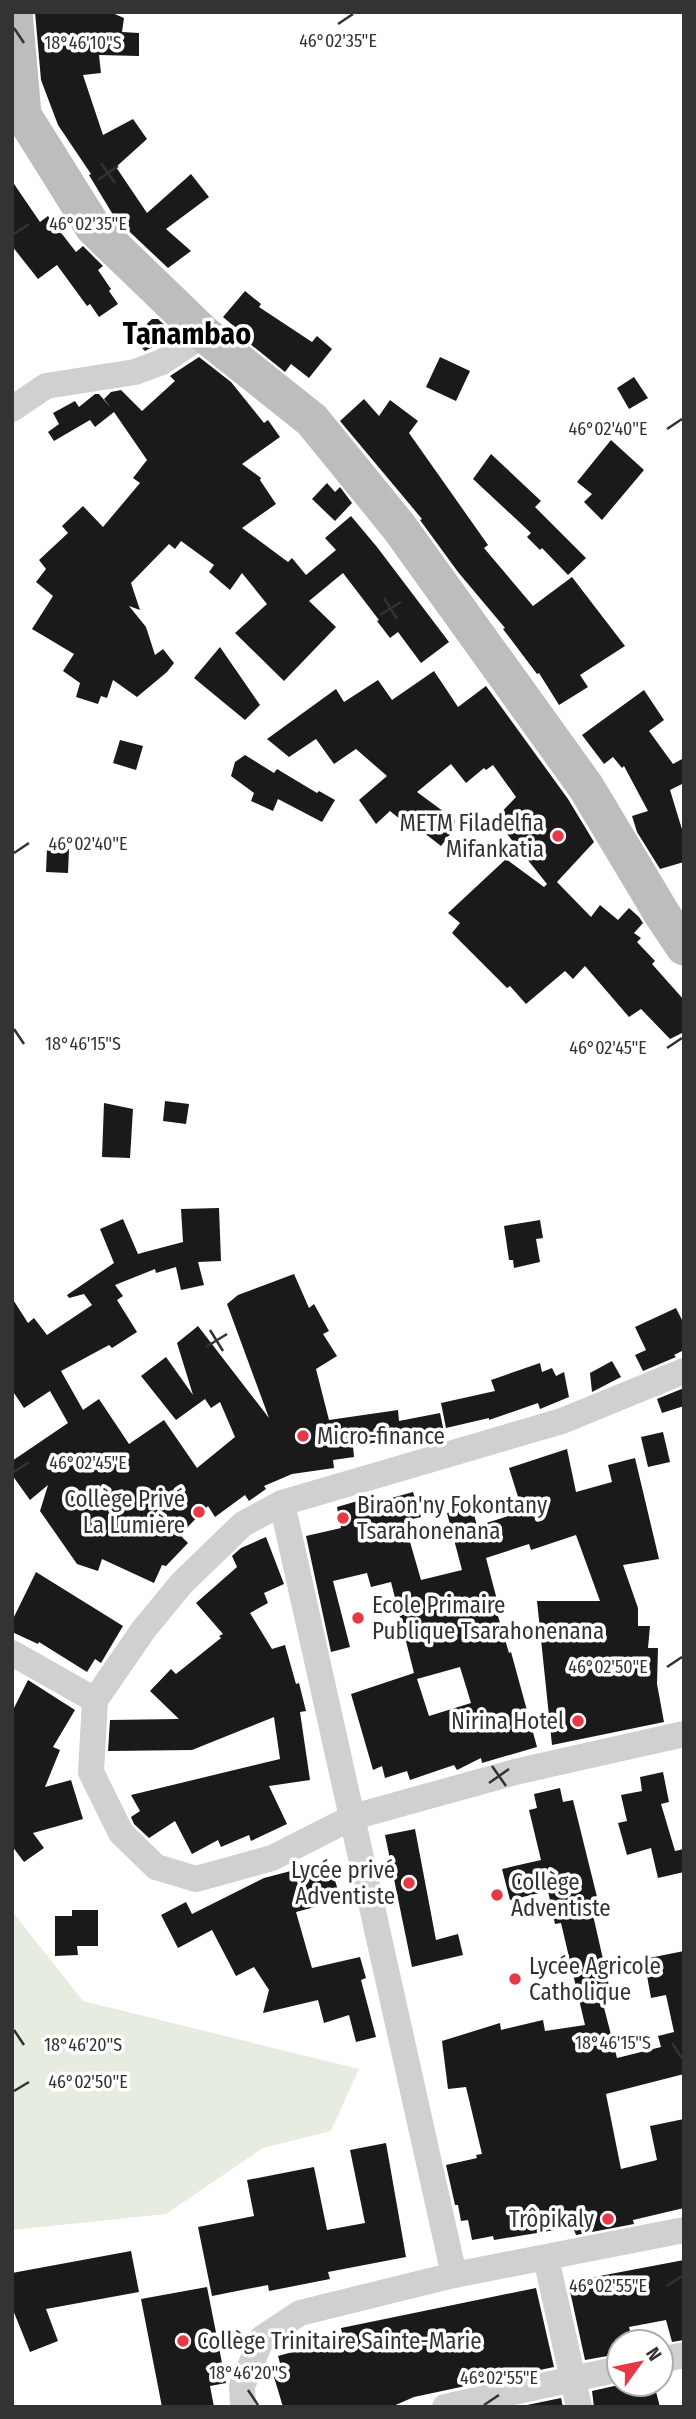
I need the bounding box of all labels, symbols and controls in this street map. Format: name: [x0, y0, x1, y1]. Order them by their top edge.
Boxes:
text: 46°02'35"E: [299, 30, 377, 52]
text: 18°46'10"S: [44, 32, 122, 54]
text: 46°02'35"E: [49, 213, 127, 235]
district label: Tanambao: [123, 316, 251, 352]
text: 46°02'40"E: [568, 418, 648, 440]
place label: METM Filadelfia Mifankatia: [399, 809, 544, 863]
marker: METM Filadelfia Mifankatia: [550, 828, 566, 844]
text: 46°02'40"E: [48, 833, 128, 855]
text: 18°46'15"S: [45, 1033, 121, 1055]
text: 46°02'45"E: [569, 1037, 647, 1059]
place label: Micro-finance: [317, 1422, 445, 1450]
marker: Micro-finance: [295, 1428, 311, 1444]
text: 46°02'45"E: [49, 1452, 127, 1474]
place label: Collège Privé La Lumière: [64, 1485, 185, 1539]
place label: Biraon'ny Fokontany Tsarahonenana: [357, 1491, 548, 1545]
marker: Collège Privé La Lumière: [191, 1504, 207, 1520]
marker: Biraon'ny Fokontany Tsarahonenana: [335, 1510, 351, 1526]
place label: Ecole Primaire Publique Tsarahonenana: [372, 1591, 604, 1645]
marker: Ecole Primaire Publique Tsarahonenana: [350, 1610, 366, 1626]
text: 46°02'50"E: [568, 1656, 648, 1678]
place label: Nirina Hotel: [451, 1707, 564, 1735]
marker: Nirina Hotel: [570, 1713, 586, 1729]
place label: Lycée privé Adventiste: [291, 1856, 395, 1910]
place label: Collège Adventiste: [511, 1868, 611, 1922]
marker: Lycée privé Adventiste: [401, 1875, 417, 1891]
marker: Collège Adventiste: [489, 1887, 505, 1903]
place label: Lycée Agricole Catholique: [529, 1952, 661, 2006]
marker: Lycée Agricole Catholique: [507, 1971, 523, 1987]
text: 18°46'15"S: [575, 2032, 651, 2054]
text: 18°46'20"S: [44, 2034, 122, 2056]
text: 46°02'50"E: [48, 2071, 128, 2093]
place label: Trôpikaly: [509, 2205, 595, 2233]
marker: Trôpikaly: [600, 2211, 616, 2227]
text: 46°02'55"E: [569, 2275, 647, 2297]
place label: Collège Trinitaire Sainte-Marie: [197, 2327, 482, 2355]
north arrow: [605, 2328, 675, 2398]
marker: Collège Trinitaire Sainte-Marie: [175, 2333, 191, 2349]
text: N: [641, 2343, 667, 2365]
text: 18°46'20"S: [209, 2362, 287, 2384]
text: 46°02'55"E: [460, 2367, 538, 2389]

